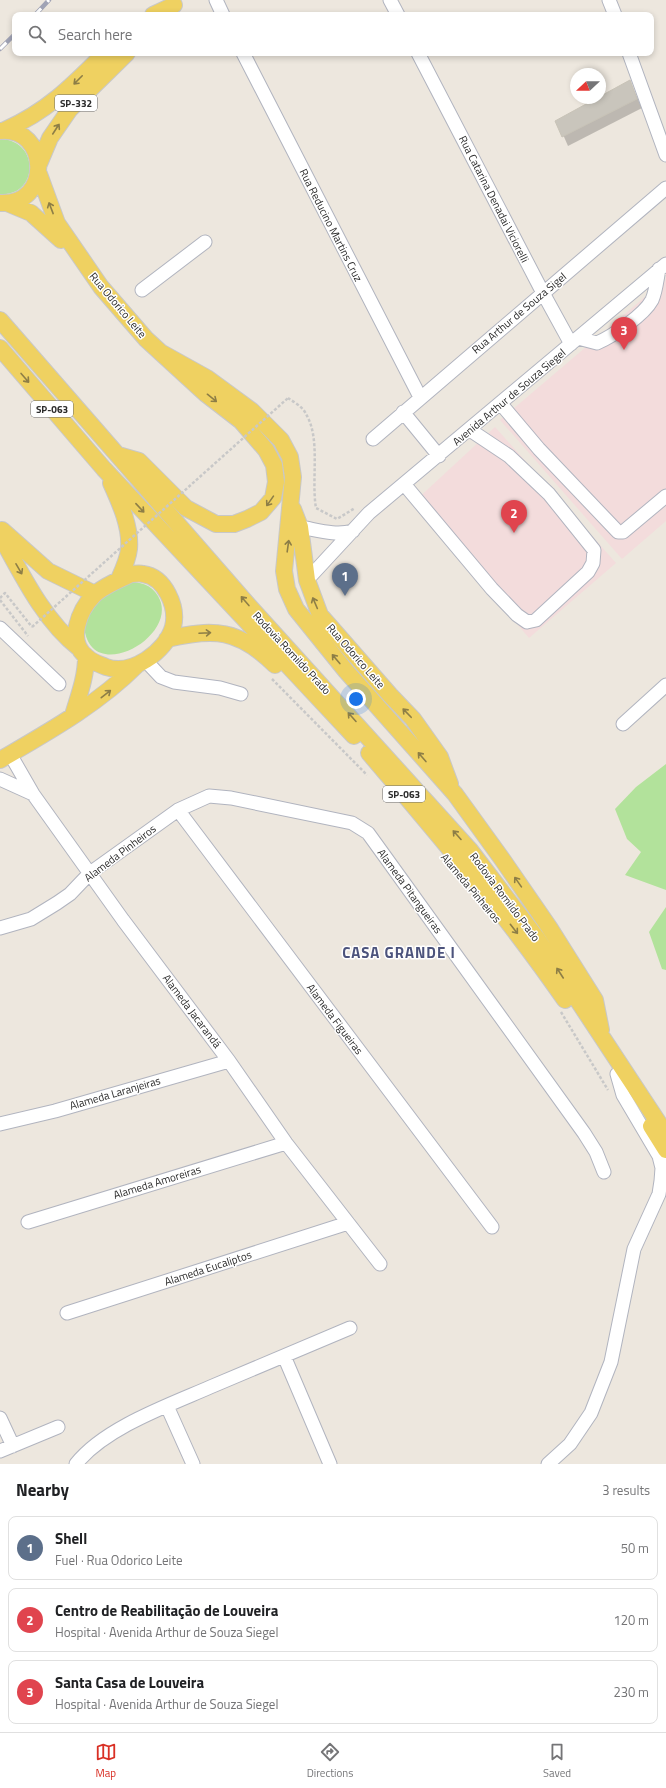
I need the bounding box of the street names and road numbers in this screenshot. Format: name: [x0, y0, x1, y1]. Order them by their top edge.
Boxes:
road number: SP-332: [55, 95, 97, 111]
street label: Rua Catarina Denadai Viciorelli: [455, 133, 533, 265]
street label: Rua Reducino Martins Cruz: [296, 166, 366, 284]
street label: Rua Odorico Leite: [86, 269, 151, 342]
street label: Rua Arthur de Souza Sigel: [468, 269, 570, 357]
street label: Avenida Arthur de Souza Siegel: [449, 345, 569, 449]
road number: SP-063: [31, 401, 73, 417]
street label: Rodovia Romildo Prado: [249, 608, 335, 698]
street label: Rua Odorico Leite: [323, 620, 389, 692]
road number: SP-063: [383, 786, 425, 802]
street label: Alameda Pinheiros: [81, 821, 159, 885]
street label: Alameda Pitangueiras: [374, 845, 446, 937]
street label: Rodovia Romildo Prado: [466, 849, 544, 945]
street label: Alameda Pinheiros: [437, 850, 505, 926]
street label: Alameda Jacarandá: [159, 971, 225, 1052]
street label: Alameda Figueiras: [303, 980, 367, 1058]
street label: Alameda Laranjeiras: [68, 1072, 162, 1114]
street label: Alameda Amoreiras: [111, 1161, 203, 1203]
street label: Alameda Eucaliptos: [162, 1246, 254, 1290]

